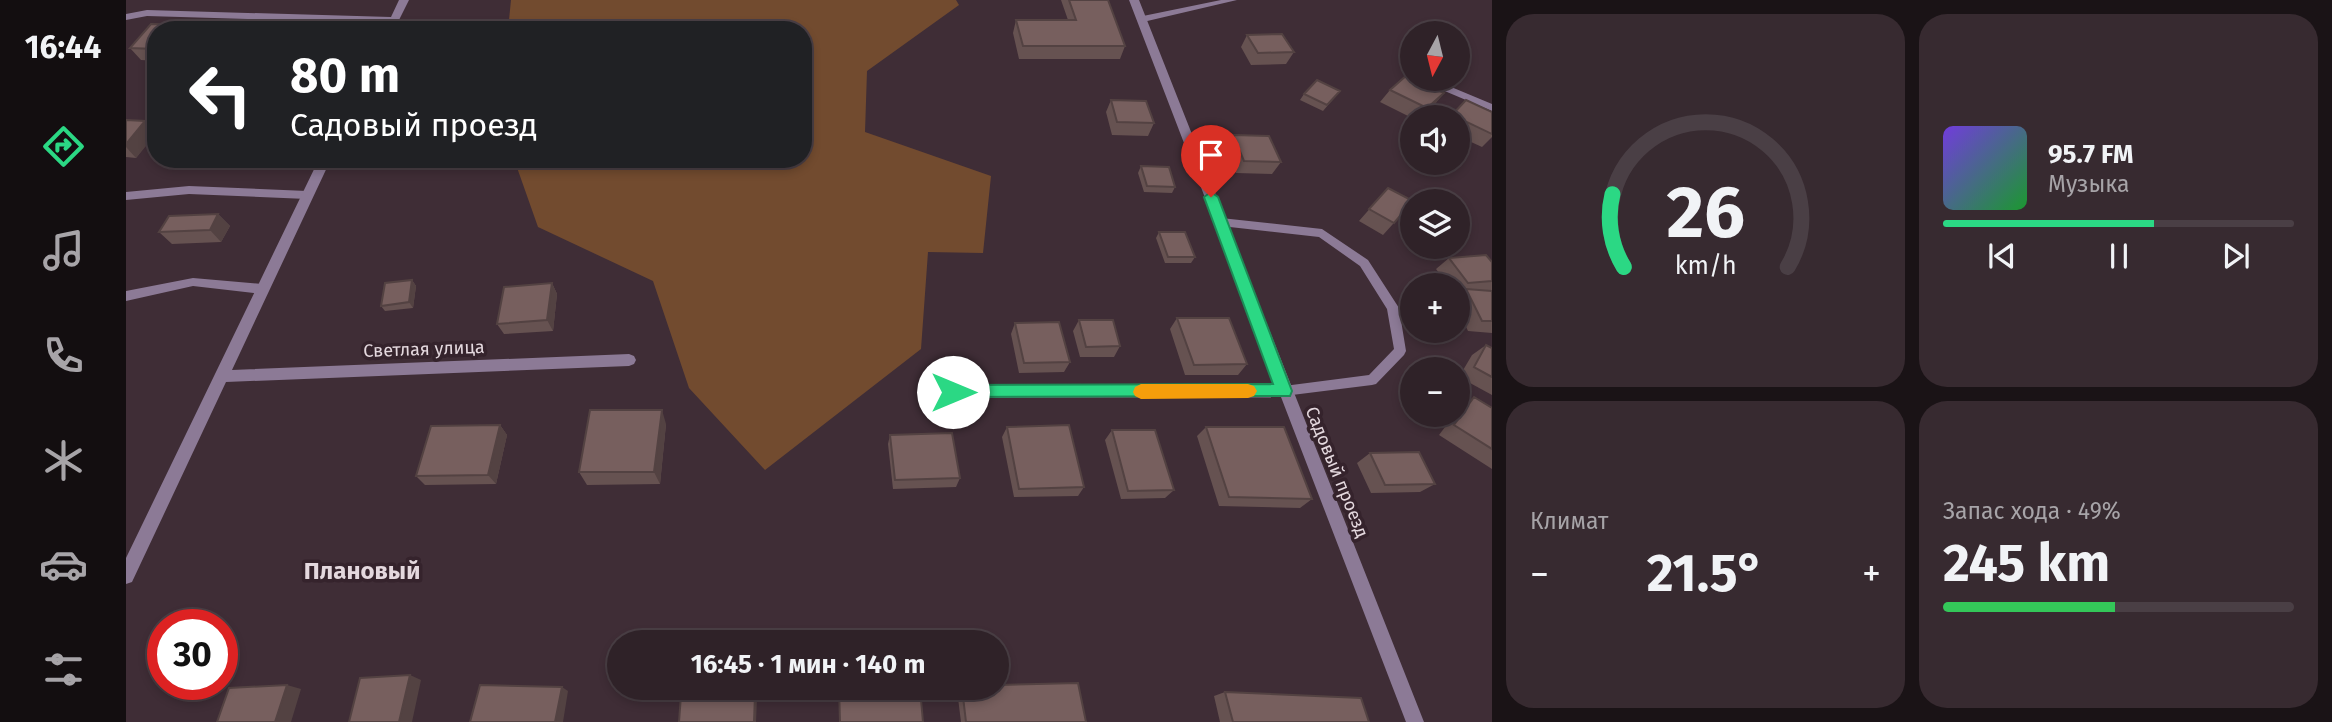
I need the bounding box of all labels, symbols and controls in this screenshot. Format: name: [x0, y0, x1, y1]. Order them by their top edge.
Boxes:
north arrow: [1400, 21, 1470, 91]
map controls: [1400, 21, 1470, 427]
text: 16:44: [25, 28, 101, 66]
text: 80 m: [290, 46, 400, 105]
icon: left: [175, 49, 266, 140]
button: sound: [1400, 105, 1470, 175]
text: Садовый проезд: [290, 106, 537, 144]
icon: directions: [39, 122, 88, 171]
pin: [1181, 125, 1241, 197]
icon: arrive: [1192, 136, 1230, 174]
text: 95.7 FM: [2048, 139, 2134, 170]
text: 26: [1666, 169, 1745, 256]
text: Музыка: [2048, 170, 2129, 198]
button: layers: [1400, 189, 1470, 259]
icon: music: [39, 226, 88, 275]
icon: previous: [1983, 237, 2021, 275]
icon: pause: [2100, 237, 2138, 275]
icon: next: [2217, 237, 2255, 275]
text: km/h: [1675, 251, 1736, 281]
button: +: [1400, 273, 1470, 343]
icon: phone: [39, 331, 88, 380]
street label: Светлая улица: [363, 336, 485, 362]
position arrow: [916, 355, 990, 429]
button: −: [1400, 357, 1470, 427]
street label: Садовый проезд: [1301, 403, 1373, 541]
icon: climate: [39, 436, 88, 485]
text: Запас хода · 49%: [1943, 497, 2121, 525]
text: Климат: [1530, 507, 1608, 535]
text: 245 km: [1943, 532, 2110, 595]
icon: car: [39, 540, 88, 589]
text: 21.5°: [1647, 542, 1764, 605]
text: −: [1530, 551, 1549, 597]
text: +: [1862, 551, 1881, 597]
district label: Плановый: [304, 557, 420, 585]
speed limit sign: 30: [147, 609, 238, 700]
icon: filters: [39, 645, 88, 694]
text: 16:45 · 1 мин · 140 m: [691, 649, 925, 680]

